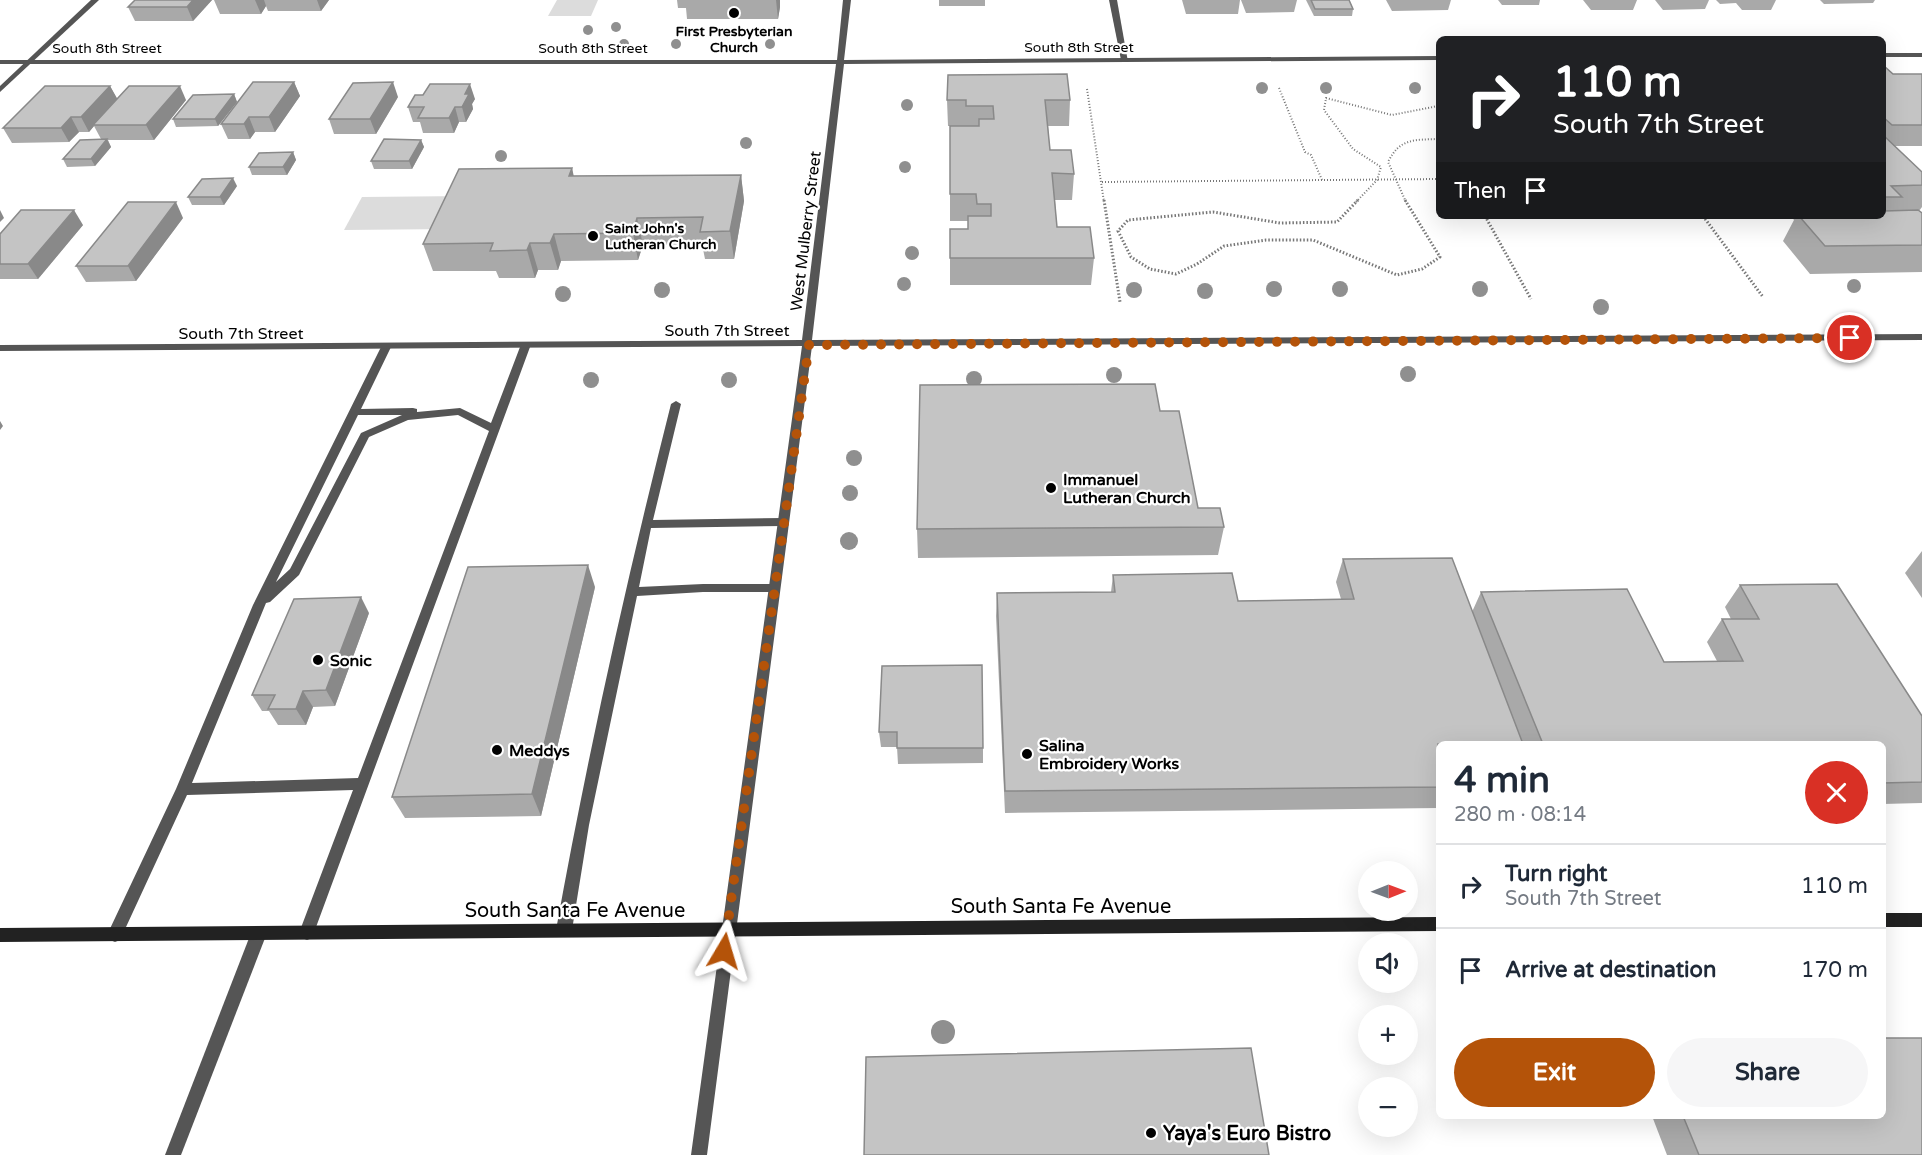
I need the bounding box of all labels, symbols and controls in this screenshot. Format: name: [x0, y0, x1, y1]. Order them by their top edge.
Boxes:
marker: First Presbyterian Church: [727, 6, 741, 20]
place label: First Presbyterian Church: [676, 23, 792, 56]
street label: South 8th Street: [1024, 39, 1134, 56]
street label: South 8th Street: [52, 40, 162, 57]
street label: South 8th Street: [538, 40, 648, 57]
text: 110 m: [1553, 57, 1682, 108]
icon: right: [1454, 60, 1532, 138]
text: South 7th Street: [1553, 108, 1764, 141]
street label: West Mulberry Street: [786, 150, 826, 312]
icon: arrive: [1519, 174, 1552, 207]
text: Then: [1454, 178, 1507, 204]
place label: Saint John's Lutheran Church: [605, 220, 717, 253]
marker: Saint John's Lutheran Church: [586, 229, 600, 243]
pin: [1824, 312, 1875, 363]
street label: South 7th Street: [664, 321, 790, 341]
icon: arrive: [1833, 321, 1866, 354]
street label: South 7th Street: [178, 324, 304, 344]
place label: Immanuel Lutheran Church: [1063, 470, 1191, 508]
marker: Immanuel Lutheran Church: [1044, 481, 1058, 495]
place label: Sonic: [330, 651, 372, 671]
marker: Sonic: [311, 653, 325, 667]
place label: Salina Embroidery Works: [1039, 736, 1179, 774]
place label: Meddys: [509, 741, 570, 761]
marker: Meddys: [490, 743, 504, 757]
marker: Salina Embroidery Works: [1020, 747, 1034, 761]
text: 4 min: [1454, 759, 1550, 802]
button: close: [1805, 761, 1868, 824]
text: 280 m · 08:14: [1454, 803, 1586, 827]
north arrow: [1358, 861, 1418, 921]
map controls: [1358, 861, 1418, 1137]
text: Turn right: [1505, 861, 1607, 887]
icon: right: [1454, 870, 1487, 903]
text: 110 m: [1801, 873, 1868, 899]
text: South 7th Street: [1505, 887, 1661, 911]
street label: South Santa Fe Avenue: [951, 895, 1171, 919]
street label: South Santa Fe Avenue: [465, 899, 685, 923]
position arrow: [692, 919, 756, 983]
button: sound: [1358, 933, 1418, 993]
icon: arrive: [1454, 954, 1487, 987]
text: Arrive at destination: [1505, 957, 1716, 983]
text: 170 m: [1801, 957, 1868, 983]
button: +: [1358, 1005, 1418, 1065]
button: Exit: [1454, 1038, 1655, 1107]
button: Share: [1667, 1038, 1868, 1107]
button: −: [1358, 1077, 1418, 1137]
place label: Yaya's Euro Bistro: [1163, 1122, 1331, 1146]
marker: Yaya's Euro Bistro: [1144, 1126, 1158, 1140]

